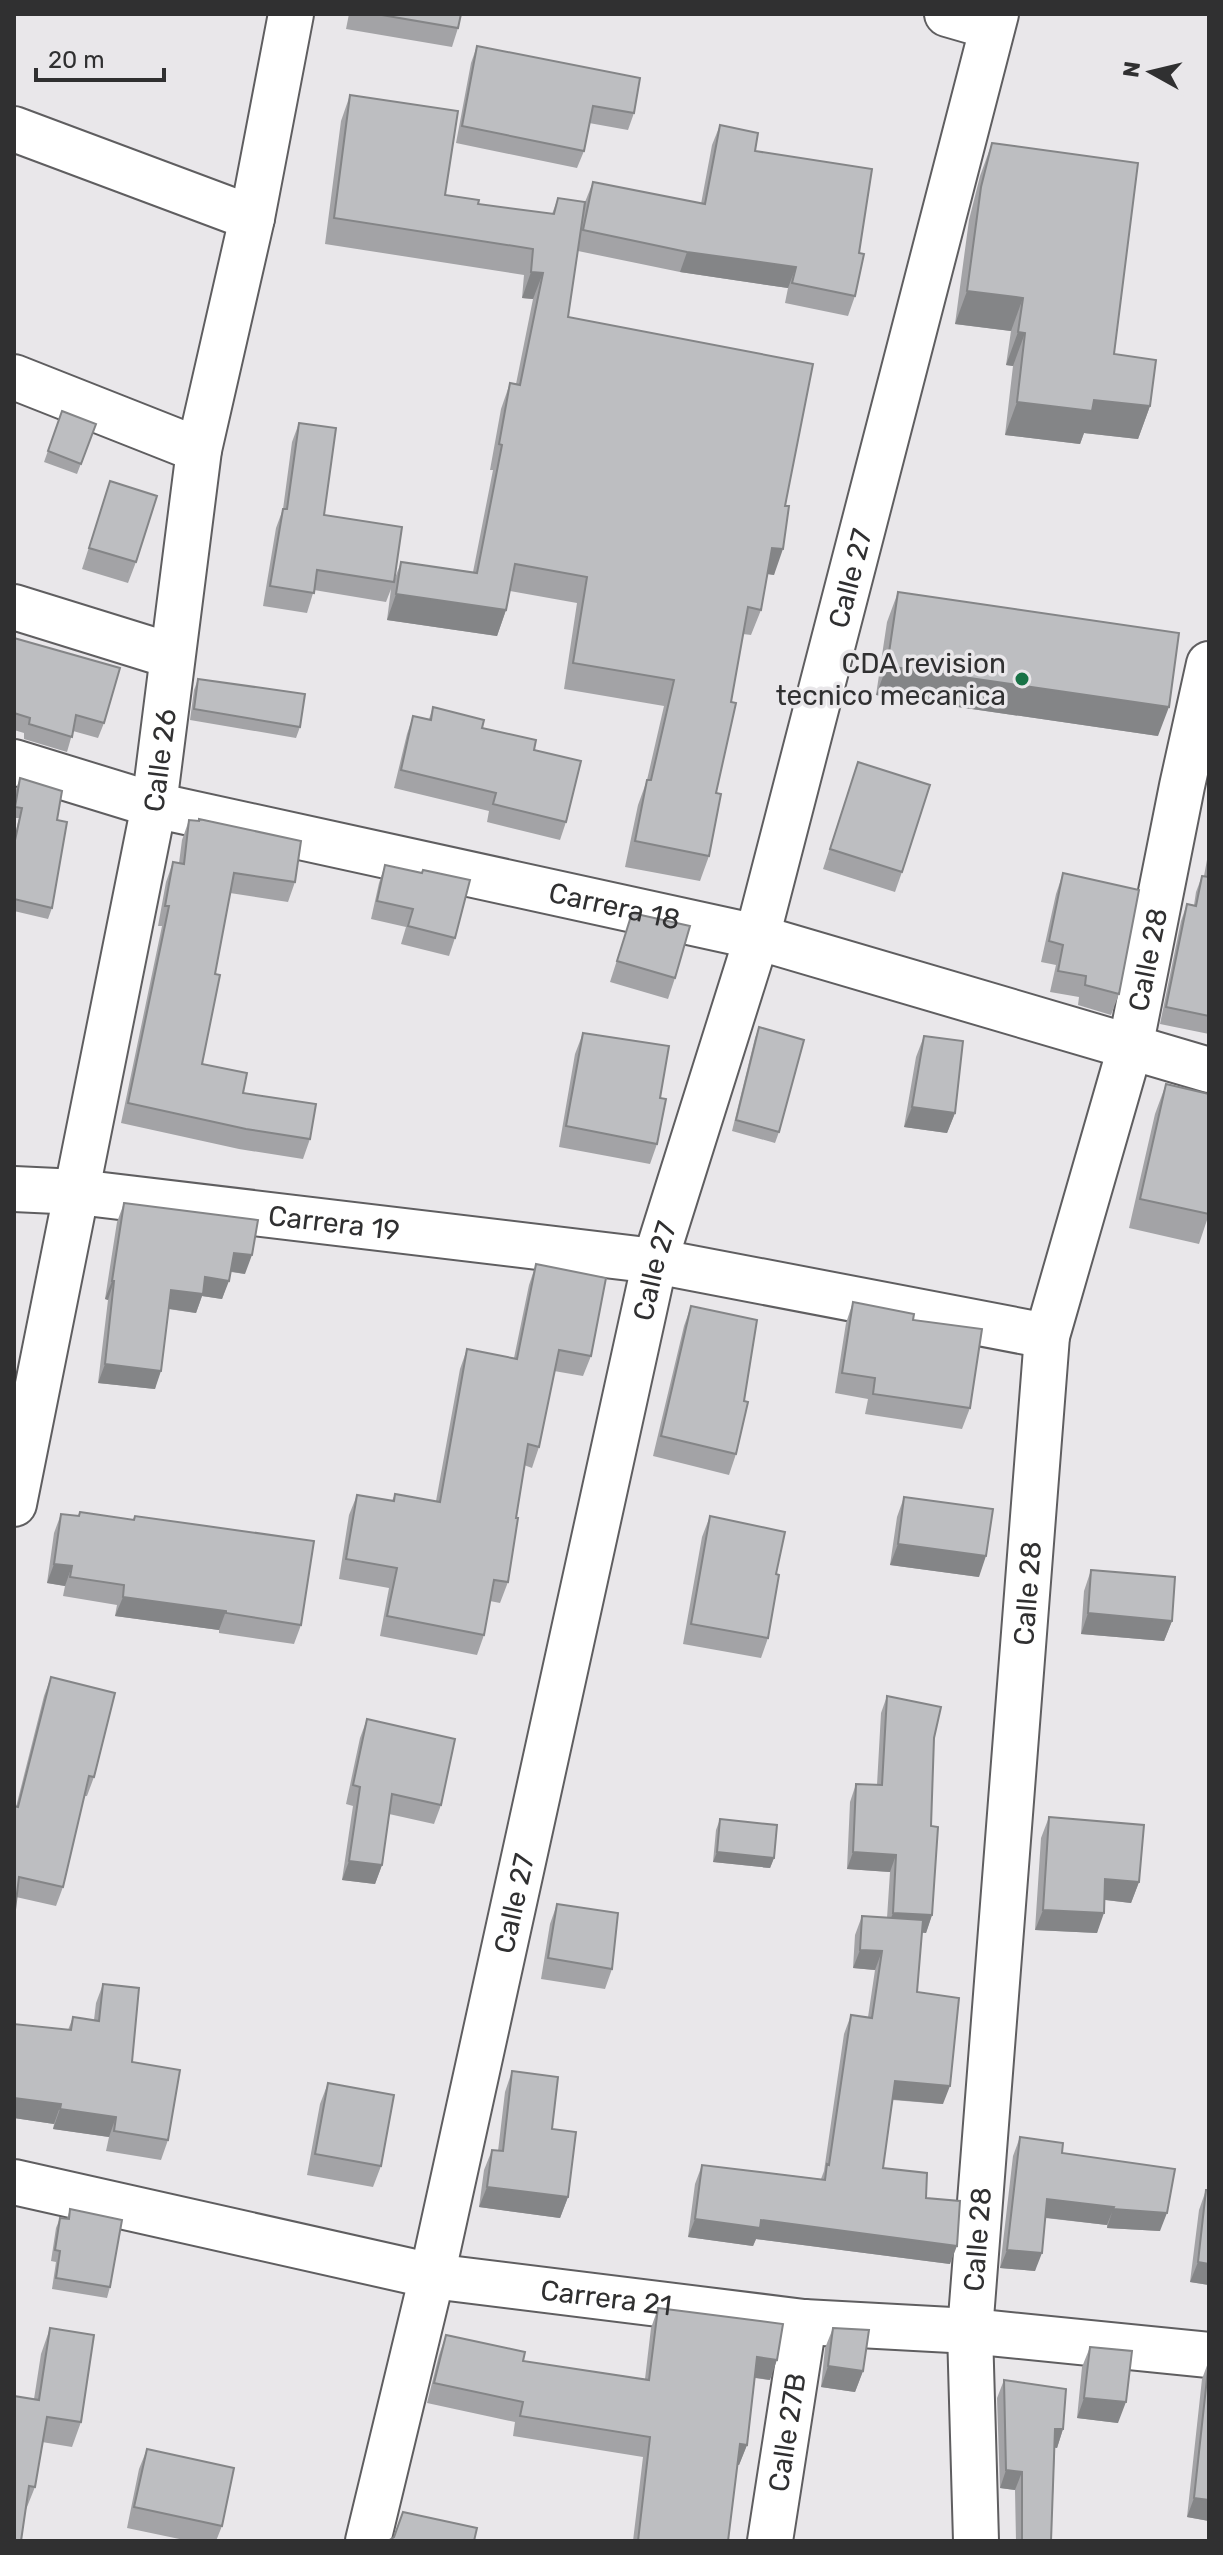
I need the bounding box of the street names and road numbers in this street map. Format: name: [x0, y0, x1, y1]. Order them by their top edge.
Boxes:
street label: Calle 27: [821, 525, 879, 631]
street label: Calle 26: [137, 707, 183, 814]
street label: Carrera 18: [546, 875, 683, 936]
street label: Calle 28: [1121, 905, 1174, 1014]
street label: Carrera 19: [267, 1198, 402, 1247]
street label: Calle 27: [626, 1217, 683, 1324]
street label: Calle 28: [1007, 1540, 1048, 1647]
street label: Calle 27: [487, 1851, 541, 1956]
street label: Calle 28: [957, 2186, 998, 2293]
street label: Carrera 21: [539, 2273, 674, 2322]
street label: Calle 27B: [761, 2371, 812, 2494]

